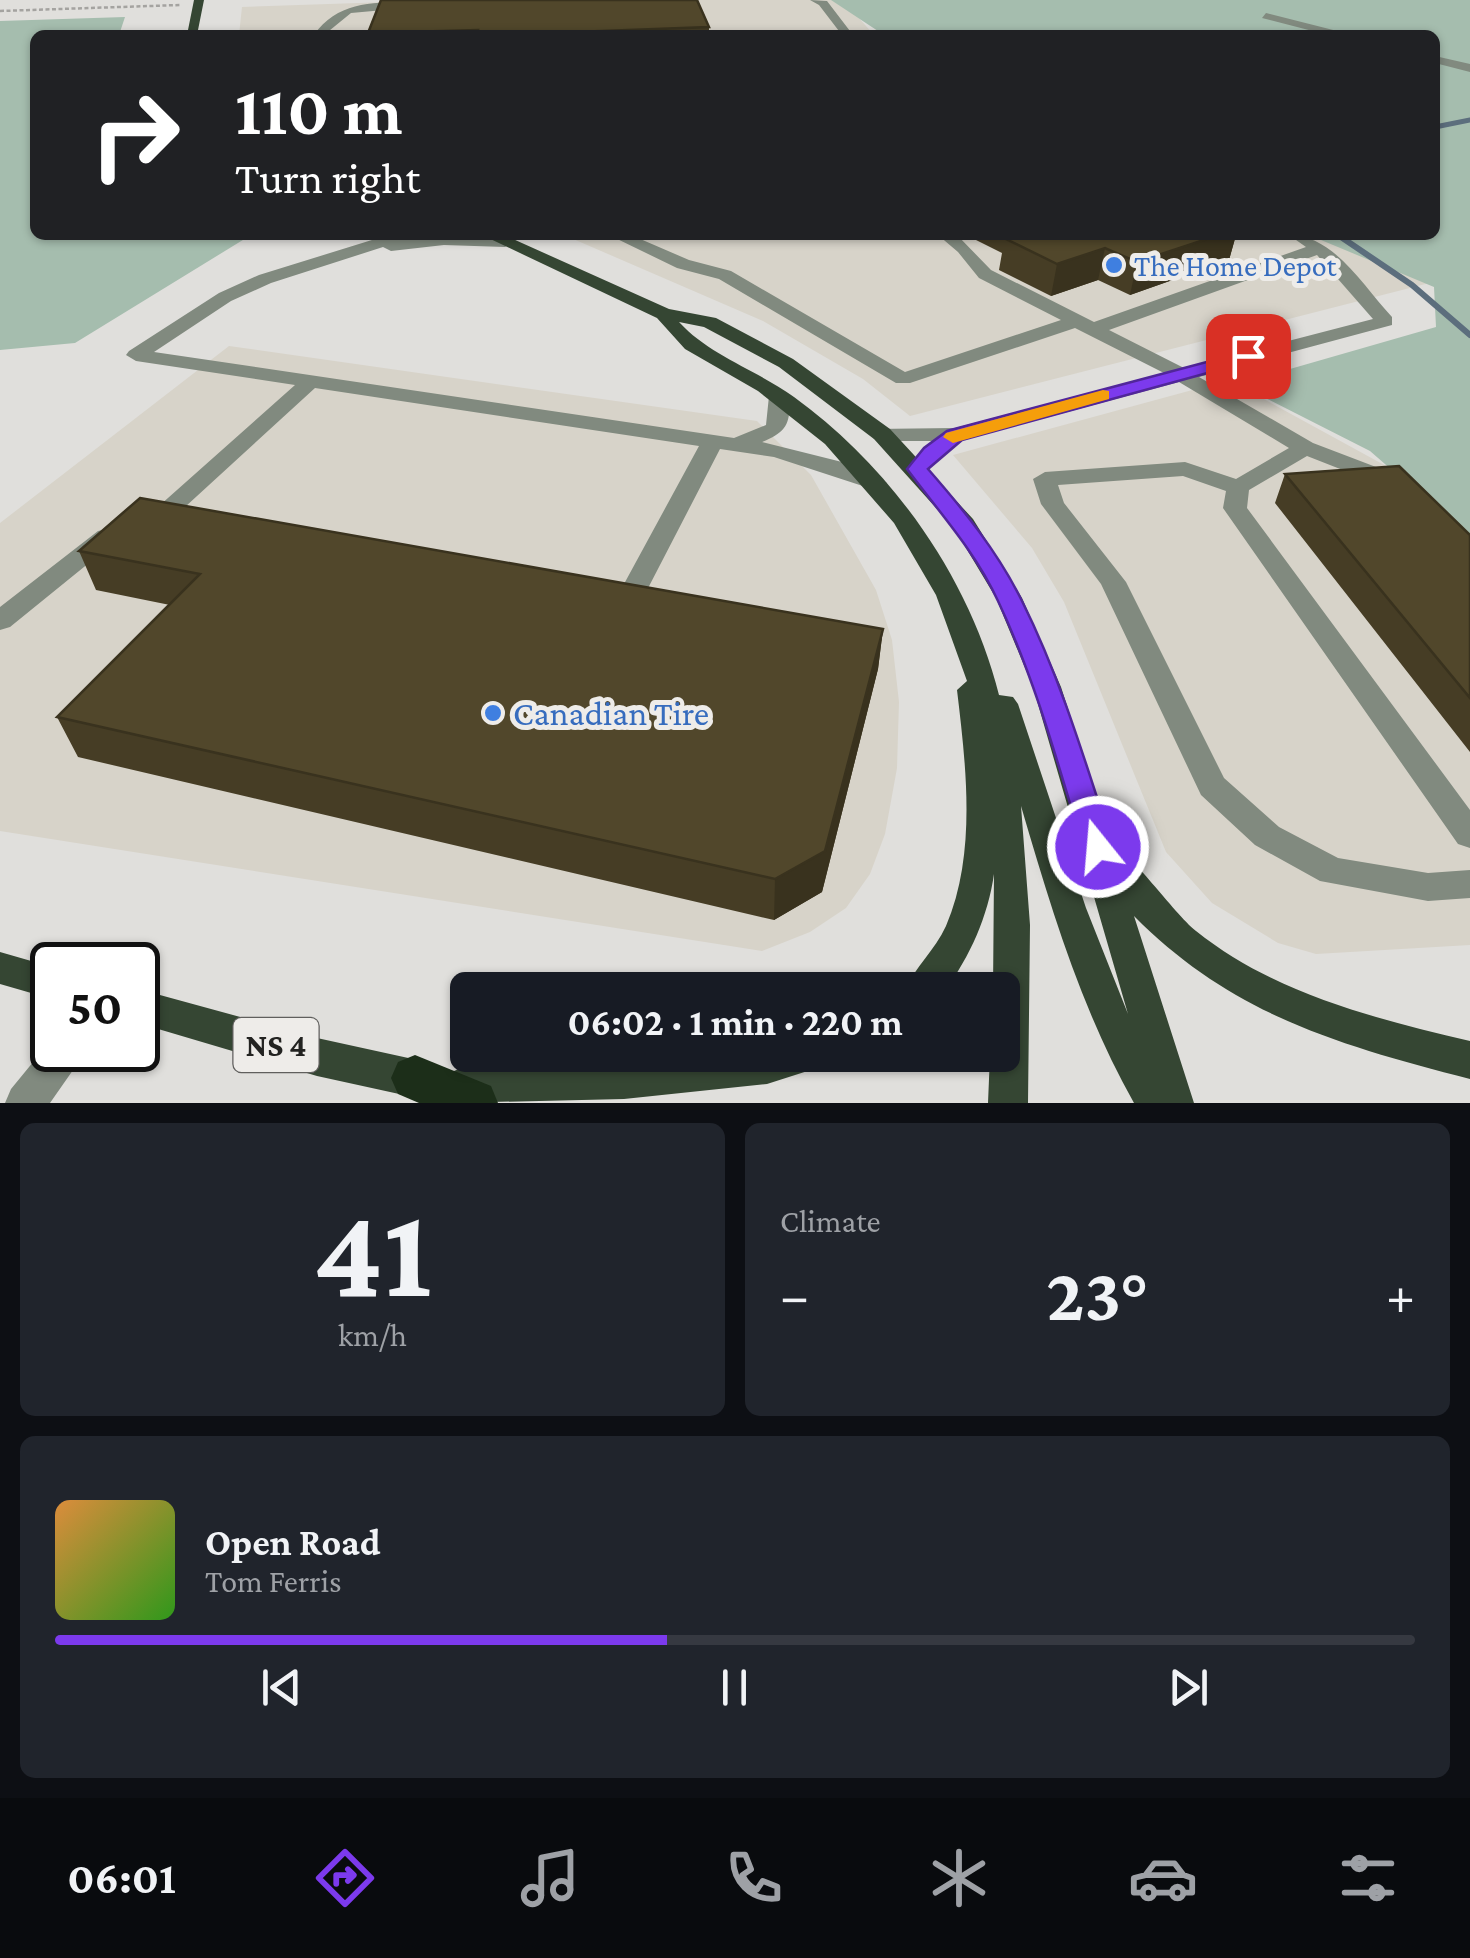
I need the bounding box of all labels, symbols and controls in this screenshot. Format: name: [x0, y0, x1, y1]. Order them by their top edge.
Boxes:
icon: right: [70, 70, 200, 200]
text: 110 m: [235, 71, 403, 149]
text: Turn right: [235, 153, 420, 203]
place label: The Home Depot: [1134, 249, 1338, 283]
marker: The Home Depot: [1103, 254, 1125, 276]
pin: [1206, 314, 1291, 399]
icon: arrive: [1221, 329, 1276, 384]
place label: Canadian Tire: [513, 694, 709, 733]
marker: Canadian Tire: [482, 702, 504, 724]
position arrow: [1046, 795, 1150, 899]
speed limit sign: 50: [30, 942, 160, 1072]
text: 06:02 · 1 min · 220 m: [567, 1001, 903, 1043]
road number: NS 4: [234, 1018, 318, 1072]
text: 41: [313, 1179, 432, 1324]
text: Climate: [780, 1203, 881, 1239]
text: 23°: [1046, 1253, 1149, 1336]
text: −: [780, 1265, 809, 1326]
text: +: [1386, 1265, 1415, 1326]
text: km/h: [338, 1317, 407, 1353]
text: Open Road: [205, 1521, 381, 1563]
text: Tom Ferris: [205, 1563, 342, 1599]
icon: previous: [254, 1660, 309, 1715]
icon: pause: [707, 1660, 762, 1715]
icon: next: [1161, 1660, 1216, 1715]
icon: directions: [310, 1843, 380, 1913]
icon: music: [515, 1843, 585, 1913]
icon: phone: [719, 1843, 789, 1913]
icon: climate: [924, 1843, 994, 1913]
icon: car: [1128, 1843, 1198, 1913]
icon: filters: [1333, 1843, 1403, 1913]
text: 06:01: [67, 1853, 176, 1903]

